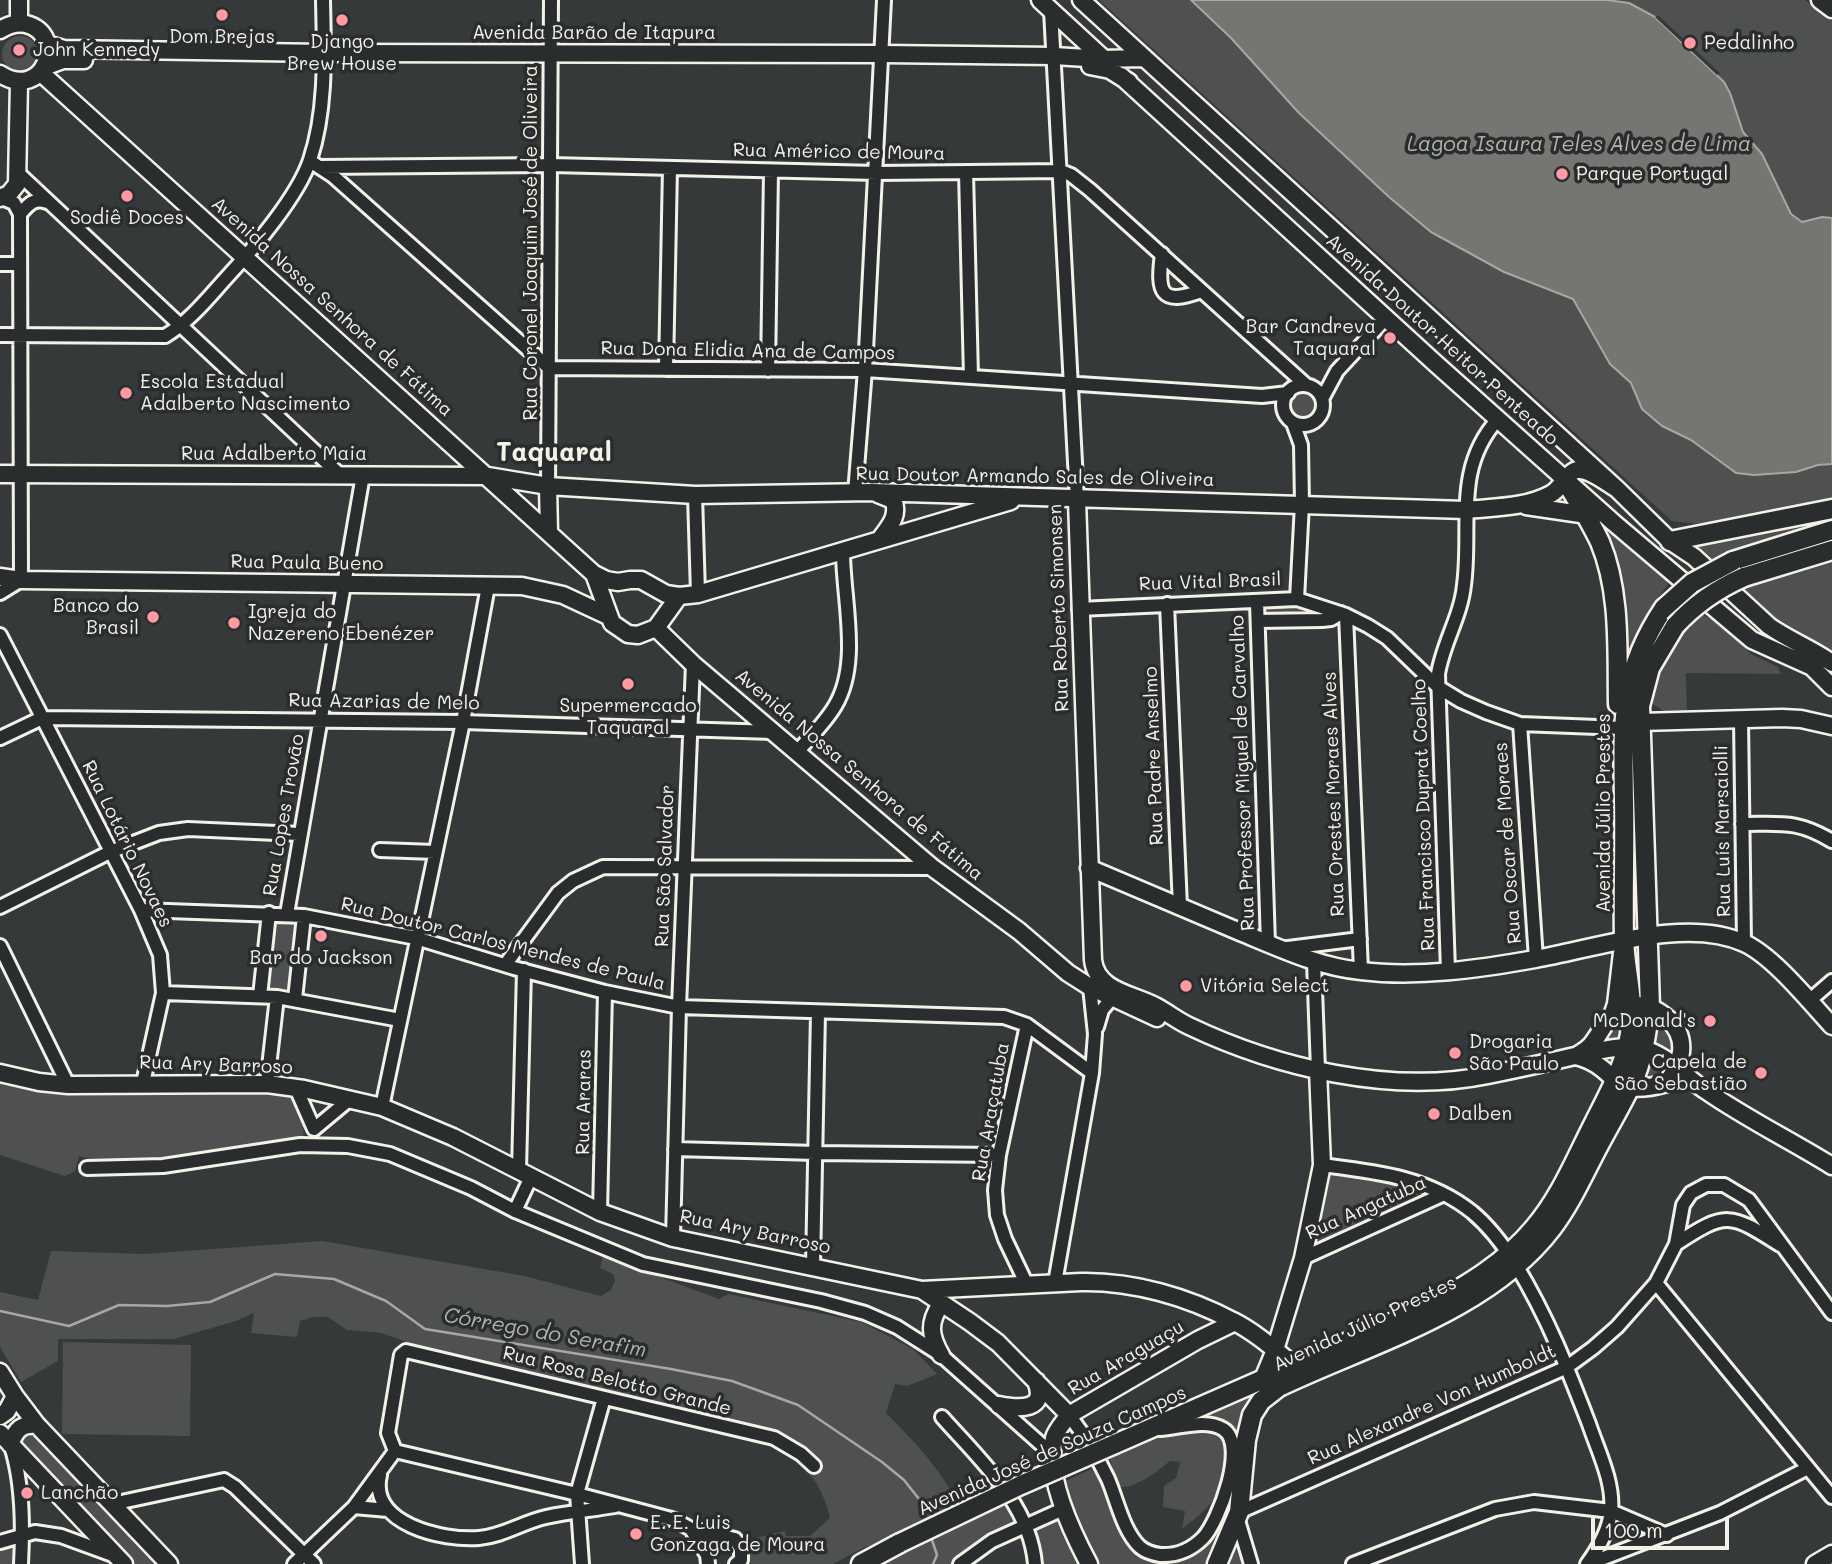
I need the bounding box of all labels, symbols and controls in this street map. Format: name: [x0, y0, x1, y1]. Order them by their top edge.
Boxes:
marker: Dom Brejas: [214, 7, 230, 23]
marker: Django Brew House: [334, 12, 350, 28]
street label: Avenida Barão de Itapura: [472, 22, 716, 44]
place label: Dom Brejas: [169, 26, 275, 48]
place label: Django Brew House: [287, 31, 397, 75]
place label: Pedalinho: [1704, 32, 1794, 54]
marker: Pedalinho: [1682, 35, 1698, 51]
place label: John Kennedy: [33, 39, 160, 61]
marker: John Kennedy: [11, 42, 27, 58]
street label: Rua Coronel Joaquim José de Oliveira: [520, 65, 542, 421]
water label: Lagoa Isaura Teles Alves de Lima: [1407, 132, 1751, 158]
street label: Rua Américo de Moura: [733, 139, 945, 165]
place label: Parque Portugal: [1576, 163, 1728, 185]
marker: Parque Portugal: [1554, 166, 1570, 182]
marker: Sodiê Doces: [119, 188, 135, 204]
street label: Avenida Nossa Senhora de Fátima: [207, 192, 457, 422]
place label: Sodiê Doces: [70, 207, 184, 229]
street label: Avenida Doutor Heitor Penteado: [1321, 230, 1563, 450]
place label: Bar Candreva Taquaral: [1246, 316, 1376, 360]
marker: Bar Candreva Taquaral: [1382, 330, 1398, 346]
street label: Rua Dona Elidia Ana de Campos: [600, 337, 896, 365]
place label: Escola Estadual Adalberto Nascimento: [140, 371, 350, 415]
marker: Escola Estadual Adalberto Nascimento: [118, 385, 134, 401]
district label: Taquaral: [496, 437, 612, 469]
street label: Rua Adalberto Maia: [181, 443, 367, 465]
street label: Rua Doutor Armando Sales de Oliveira: [855, 462, 1215, 492]
street label: Rua Roberto Simonsen: [1044, 504, 1074, 712]
street label: Rua Paula Bueno: [230, 550, 384, 576]
street label: Rua Vital Brasil: [1138, 568, 1282, 596]
place label: Banco do Brasil: [53, 595, 139, 639]
place label: Igreja do Nazereno Ebenézer: [248, 601, 434, 645]
marker: Banco do Brasil: [145, 609, 161, 625]
marker: Igreja do Nazereno Ebenézer: [226, 615, 242, 631]
street label: Rua Professor Miguel de Carvalho: [1226, 615, 1260, 931]
street label: Avenida Nossa Senhora de Fátima: [730, 664, 988, 886]
street label: Rua Padre Anselmo: [1139, 666, 1169, 846]
street label: Rua Orestes Moraes Alves: [1318, 671, 1350, 917]
marker: Supermercado Taquaral: [620, 676, 636, 692]
street label: Rua Francisco Duprat Coelho: [1408, 679, 1440, 951]
street label: Rua Azarias de Melo: [288, 689, 480, 715]
place label: Supermercado Taquaral: [560, 695, 696, 739]
street label: Avenida Júlio Prestes: [1593, 713, 1615, 913]
street label: Rua Lopes Trovão: [259, 732, 309, 898]
street label: Rua Oscar de Moraes: [1490, 741, 1526, 945]
street label: Rua Luís Marsaiolli: [1710, 745, 1736, 917]
street label: Rua Lotário Novaes: [77, 757, 177, 931]
street label: Rua São Salvador: [651, 784, 679, 948]
street label: Rua Doutor Carlos Mendes de Paula: [338, 893, 668, 995]
marker: Bar do Jackson: [313, 928, 329, 944]
place label: Bar do Jackson: [249, 947, 393, 969]
place label: Vitória Select: [1200, 975, 1329, 997]
marker: Vitória Select: [1178, 978, 1194, 994]
place label: McDonald's: [1593, 1010, 1696, 1032]
marker: McDonald's: [1702, 1013, 1718, 1029]
place label: Drogaria São Paulo: [1469, 1031, 1559, 1075]
street label: Rua Araçatuba: [968, 1041, 1014, 1183]
marker: Drogaria São Paulo: [1447, 1045, 1463, 1061]
street label: Rua Araras: [572, 1049, 596, 1155]
street label: Rua Ary Barroso: [139, 1051, 293, 1079]
place label: Capela de São Sebastião: [1614, 1051, 1747, 1095]
marker: Capela de São Sebastião: [1753, 1065, 1769, 1081]
place label: Dalben: [1448, 1103, 1512, 1125]
marker: Dalben: [1426, 1106, 1442, 1122]
street label: Rua Angatuba: [1302, 1171, 1430, 1245]
street label: Rua Ary Barroso: [677, 1205, 833, 1259]
street label: Avenida Júlio Prestes: [1270, 1271, 1460, 1377]
water label: Córrego do Serafim: [442, 1303, 648, 1363]
street label: Rua Araguaçu: [1064, 1316, 1188, 1400]
street label: Rua Alexandre Von Humboldt: [1304, 1340, 1560, 1470]
street label: Rua Rosa Belotto Grande: [500, 1342, 734, 1420]
street label: Avenida José de Souza Campos: [914, 1381, 1190, 1521]
place label: Lanchão: [41, 1482, 118, 1504]
marker: Lanchão: [19, 1485, 35, 1501]
scale bar: [1594, 1504, 1732, 1548]
place label: E. E. Luis Gonzaga de Moura: [650, 1512, 825, 1556]
text: 100 m: [1604, 1516, 1663, 1543]
marker: E. E. Luis Gonzaga de Moura: [628, 1526, 644, 1542]

